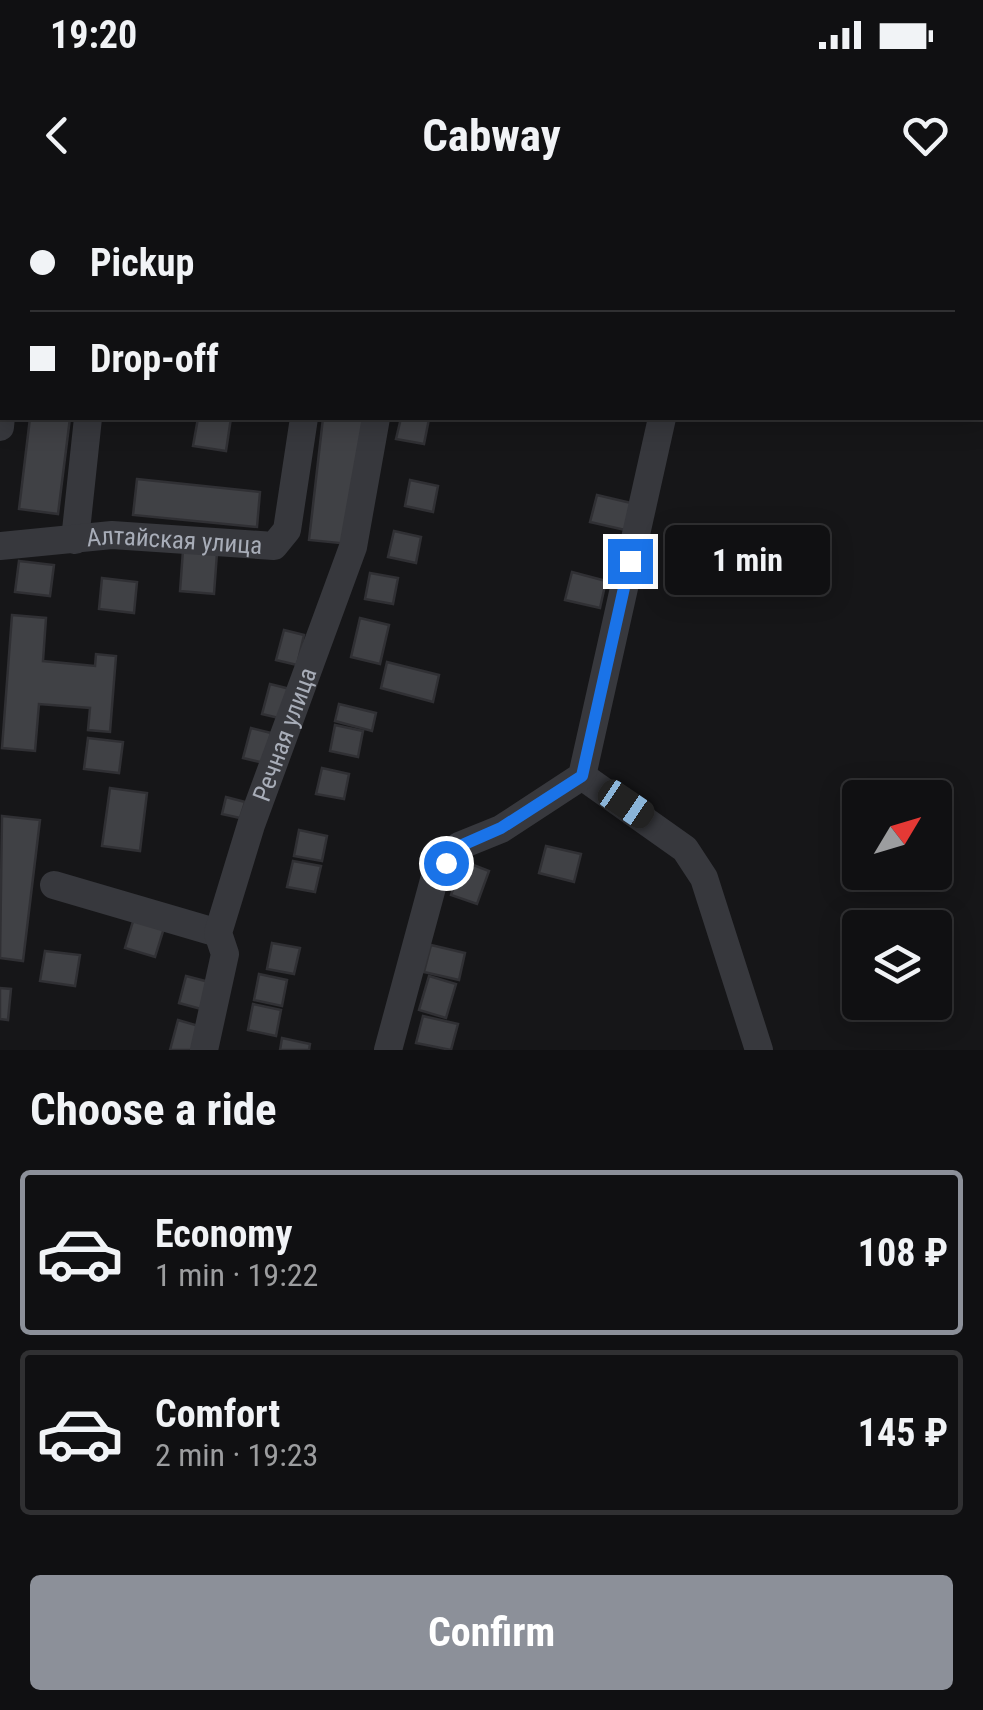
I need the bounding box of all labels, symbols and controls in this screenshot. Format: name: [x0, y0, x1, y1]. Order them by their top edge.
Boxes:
text: 19:20: [50, 13, 137, 57]
icon: back: [30, 108, 85, 163]
icon: heart: [898, 108, 953, 163]
text: Cabway: [422, 109, 561, 162]
text: Pickup: [90, 241, 194, 285]
text: Drop-off: [90, 337, 219, 381]
street label: Алтайская улица: [85, 521, 263, 560]
callout: 1 min: [665, 526, 830, 596]
route end: [608, 539, 653, 584]
text: 1 min: [712, 541, 783, 579]
street label: Речная улица: [247, 663, 323, 805]
car: [593, 775, 659, 833]
north arrow: [842, 780, 952, 890]
map controls: [842, 780, 952, 1020]
route start: [424, 841, 469, 886]
button: layers: [842, 910, 952, 1020]
text: Choose a ride: [30, 1083, 277, 1136]
icon: car: [35, 1208, 125, 1298]
text: Economy: [155, 1212, 292, 1256]
text: 108 ₽: [858, 1231, 948, 1275]
text: 1 min · 19:22: [155, 1256, 318, 1294]
icon: car: [35, 1388, 125, 1478]
text: Comfort: [155, 1392, 280, 1436]
text: 145 ₽: [858, 1411, 948, 1455]
text: 2 min · 19:23: [155, 1436, 318, 1474]
button: Confirm: [30, 1575, 953, 1690]

